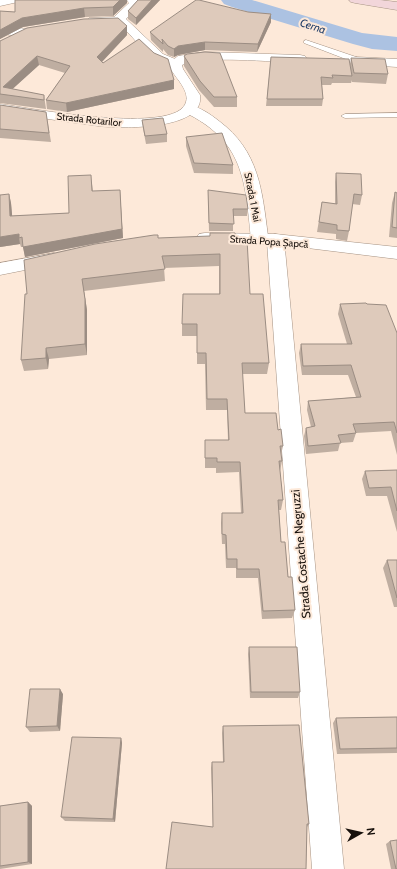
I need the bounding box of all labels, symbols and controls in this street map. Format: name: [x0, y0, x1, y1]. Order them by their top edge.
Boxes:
water label: Cerna: [298, 15, 328, 37]
street label: Strada Rotarilor: [56, 110, 123, 129]
street label: Strada 1 Mai: [241, 171, 264, 223]
street label: Strada Popa Șapcă: [229, 232, 309, 252]
street label: Strada Costache Negruzzi: [287, 489, 314, 619]
north arrow: [341, 813, 381, 853]
text: N: [363, 827, 378, 836]

